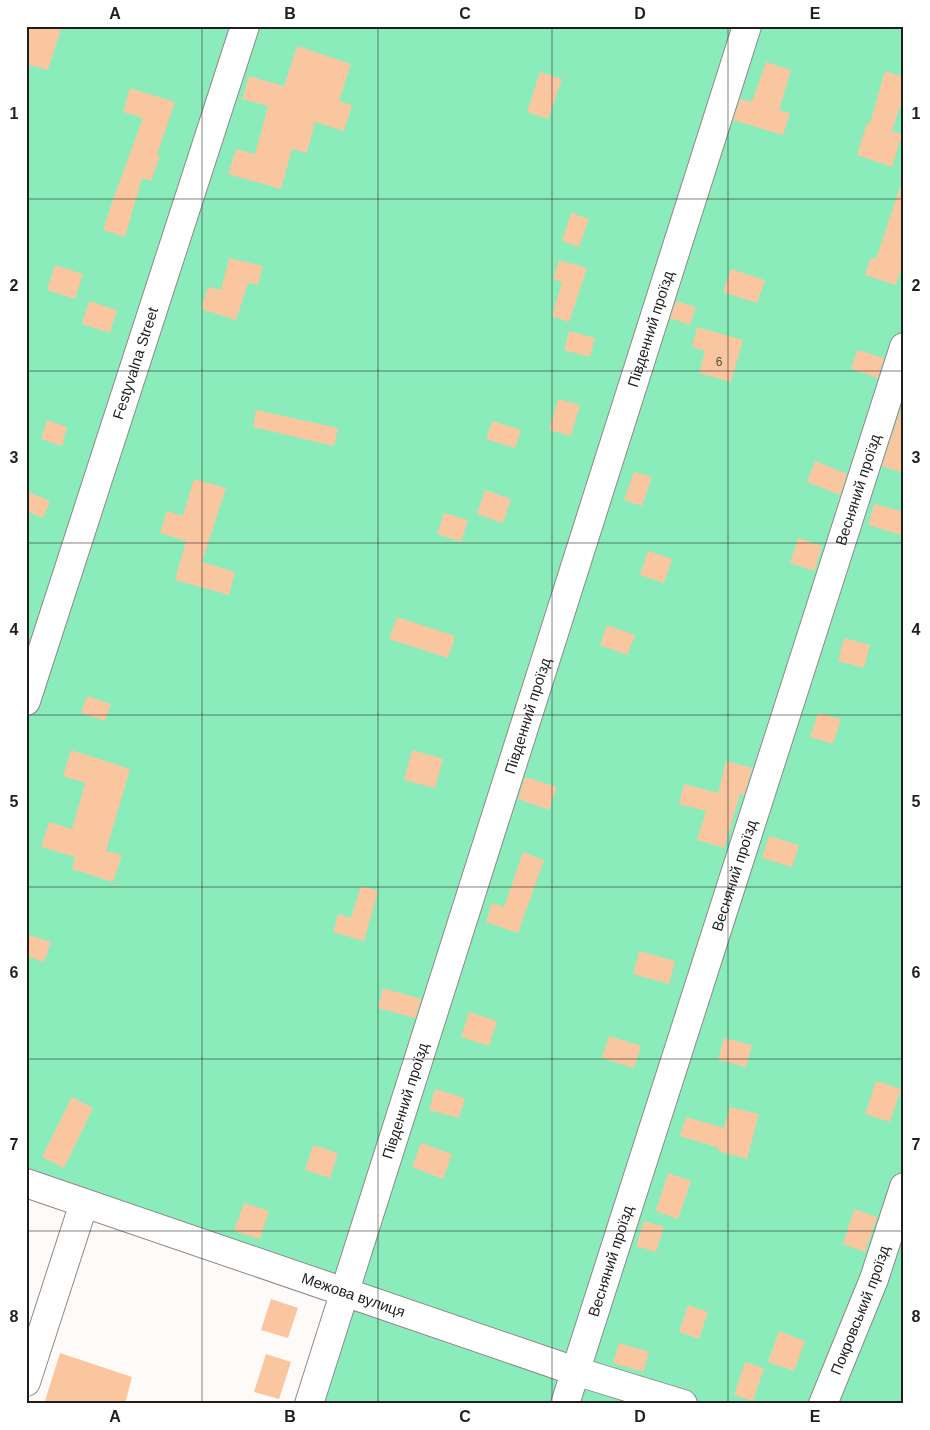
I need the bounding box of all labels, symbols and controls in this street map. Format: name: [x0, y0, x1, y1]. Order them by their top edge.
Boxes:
text: A: [109, 5, 121, 22]
text: B: [284, 5, 296, 22]
text: C: [459, 5, 471, 22]
text: D: [634, 5, 646, 22]
text: E: [810, 5, 821, 22]
text: 1: [10, 105, 19, 122]
text: 1: [912, 105, 921, 122]
street label: Південний проїзд: [624, 268, 677, 389]
text: 2: [10, 277, 19, 294]
text: 2: [912, 277, 921, 294]
street label: Festyvalna Street: [109, 304, 161, 421]
house number: 6: [716, 355, 723, 369]
street label: Весняний проїзд: [832, 432, 884, 547]
text: 3: [10, 449, 19, 466]
text: 3: [912, 449, 921, 466]
text: 4: [10, 621, 19, 638]
text: 4: [912, 621, 921, 638]
street label: Південний проїзд: [501, 655, 554, 776]
text: 5: [10, 793, 19, 810]
text: 5: [912, 793, 921, 810]
street label: Весняний проїзд: [708, 817, 760, 933]
text: 6: [10, 964, 19, 981]
text: 6: [912, 964, 921, 981]
street label: Південний проїзд: [378, 1040, 431, 1161]
text: 7: [10, 1136, 19, 1153]
text: 7: [912, 1136, 921, 1153]
street label: Весняний проїзд: [585, 1203, 636, 1319]
street label: Покровський проїзд: [827, 1243, 892, 1377]
street label: Межова вулиця: [300, 1269, 407, 1320]
text: 8: [10, 1308, 19, 1325]
text: 8: [912, 1308, 921, 1325]
text: A: [109, 1408, 121, 1425]
text: B: [284, 1408, 296, 1425]
text: C: [459, 1408, 471, 1425]
text: D: [634, 1408, 646, 1425]
text: E: [810, 1408, 821, 1425]

